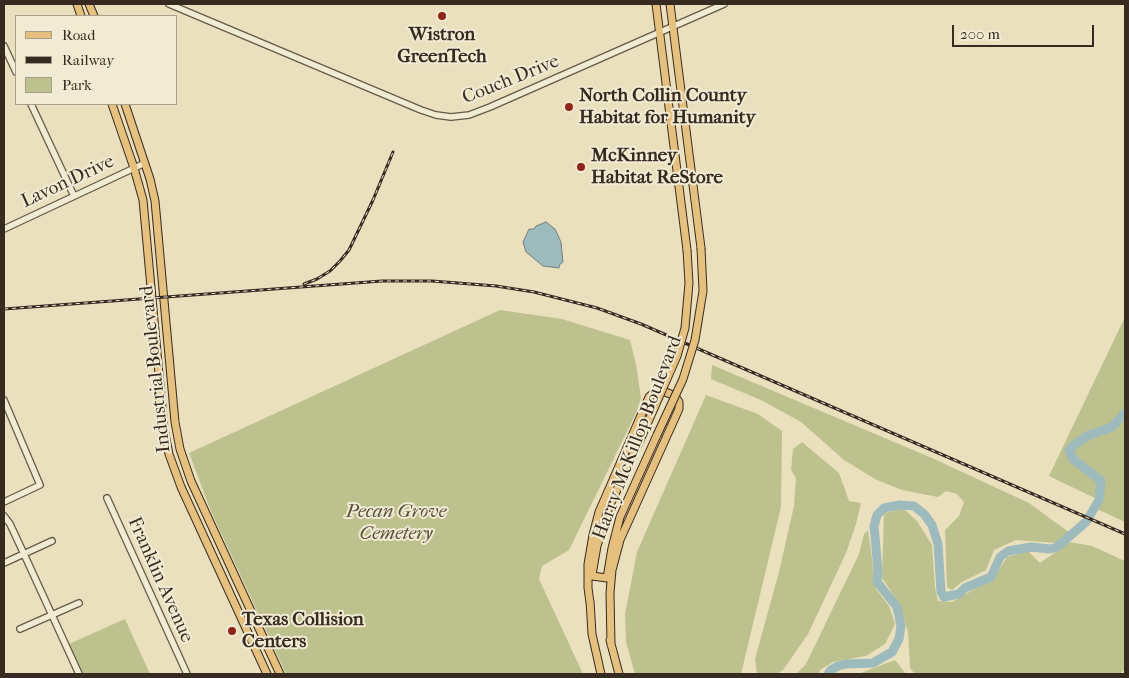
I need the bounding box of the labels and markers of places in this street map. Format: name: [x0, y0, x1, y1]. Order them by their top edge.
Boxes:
marker: Wistron GreenTech: [436, 10, 448, 22]
place label: Wistron GreenTech: [397, 24, 487, 68]
place label: North Collin County Habitat for Humanity: [579, 85, 756, 129]
marker: North Collin County Habitat for Humanity: [563, 101, 575, 113]
place label: McKinney Habitat ReStore: [591, 145, 723, 189]
marker: McKinney Habitat ReStore: [575, 161, 587, 173]
place label: Texas Collision Centers: [242, 609, 364, 653]
marker: Texas Collision Centers: [226, 625, 238, 637]

